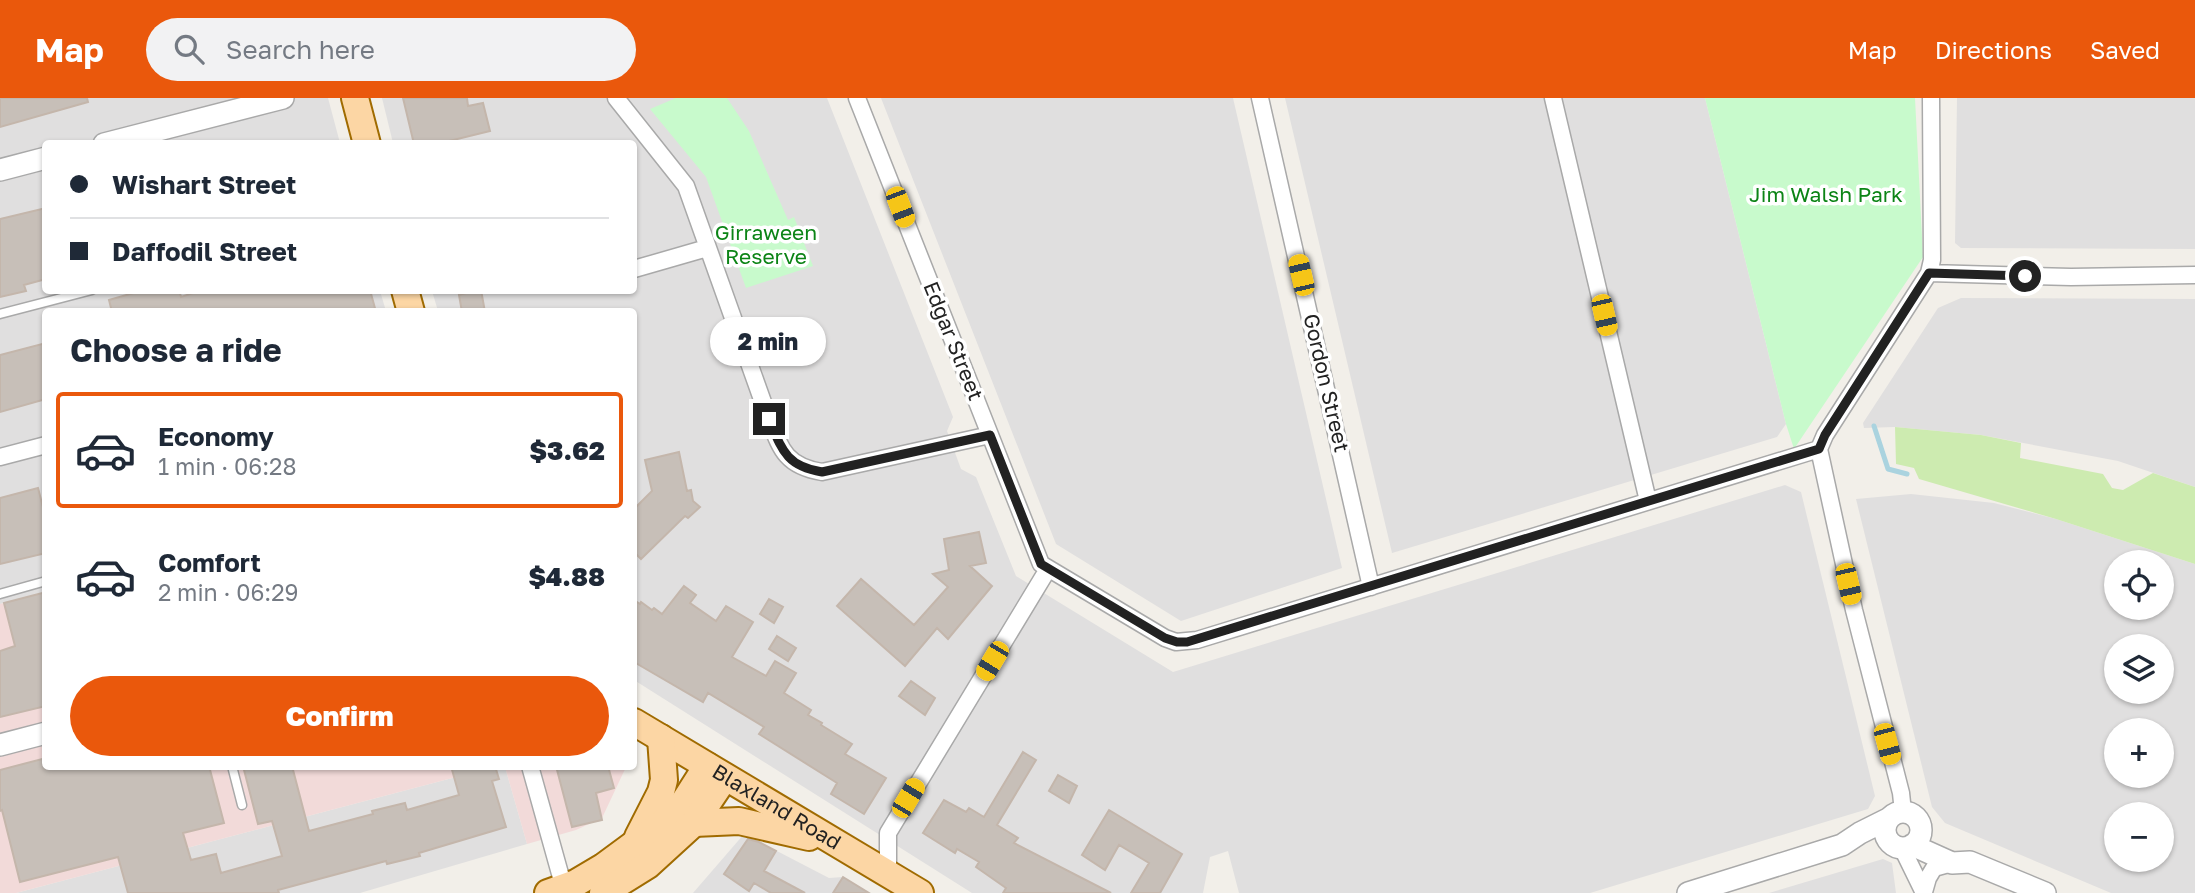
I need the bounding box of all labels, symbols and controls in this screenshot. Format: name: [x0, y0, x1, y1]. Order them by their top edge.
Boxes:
search box: [146, 18, 636, 81]
text: Map: [35, 30, 104, 69]
icon: search: [170, 30, 208, 68]
text: Search here: [226, 34, 375, 65]
text: Map: [1848, 35, 1897, 64]
text: Directions: [1935, 35, 2052, 64]
text: Saved: [2090, 35, 2160, 64]
text: Wishart Street: [112, 169, 296, 200]
park label: Jim Walsh Park: [1749, 181, 1903, 207]
car: [883, 184, 918, 230]
park label: Girraween Reserve: [715, 219, 817, 269]
text: Daffodil Street: [112, 236, 297, 267]
car: [1287, 252, 1316, 298]
route start: [2009, 260, 2041, 292]
street label: Edgar Street: [918, 277, 990, 404]
car: [1590, 292, 1619, 338]
street label: Gordon Street: [1298, 311, 1356, 455]
callout: 2 min: [711, 317, 827, 366]
text: 2 min: [738, 327, 798, 355]
text: Choose a ride: [70, 331, 282, 369]
route end: [753, 403, 785, 435]
icon: car: [74, 419, 137, 482]
text: Economy: [158, 421, 274, 452]
text: $3.62: [530, 435, 605, 466]
text: 1 min · 06:28: [158, 452, 296, 480]
icon: car: [74, 545, 137, 608]
text: Comfort: [158, 547, 261, 578]
map controls: [2104, 550, 2174, 872]
button: locate: [2104, 550, 2174, 620]
text: $4.88: [528, 561, 605, 592]
car: [1834, 561, 1863, 607]
text: 2 min · 06:29: [158, 578, 298, 606]
button: layers: [2104, 634, 2174, 704]
car: [973, 638, 1012, 684]
button: Confirm: [70, 676, 609, 756]
button: +: [2104, 718, 2174, 788]
car: [1872, 721, 1903, 767]
street label: Blaxland Road: [708, 758, 846, 855]
car: [889, 775, 928, 821]
button: −: [2104, 802, 2174, 872]

